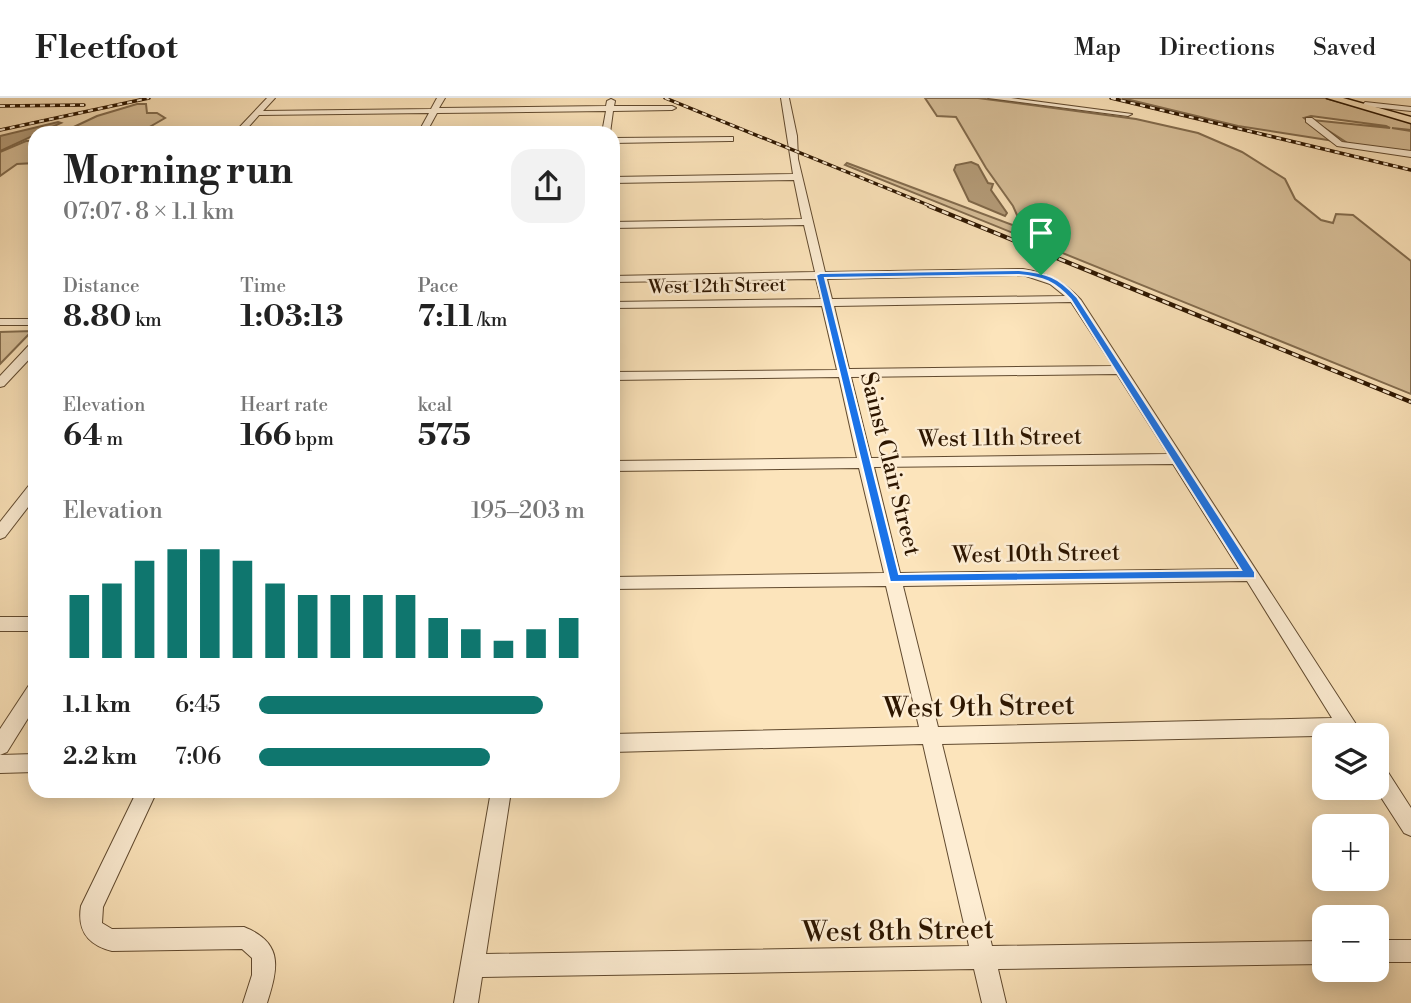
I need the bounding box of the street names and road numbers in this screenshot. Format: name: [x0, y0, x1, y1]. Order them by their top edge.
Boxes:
street label: West 12th Street: [647, 273, 786, 299]
street label: Sainst Clair Street: [854, 369, 926, 559]
street label: West 11th Street: [917, 423, 1082, 453]
street label: West 10th Street: [951, 539, 1120, 569]
street label: West 9th Street: [882, 688, 1075, 726]
street label: West 8th Street: [801, 912, 994, 950]

